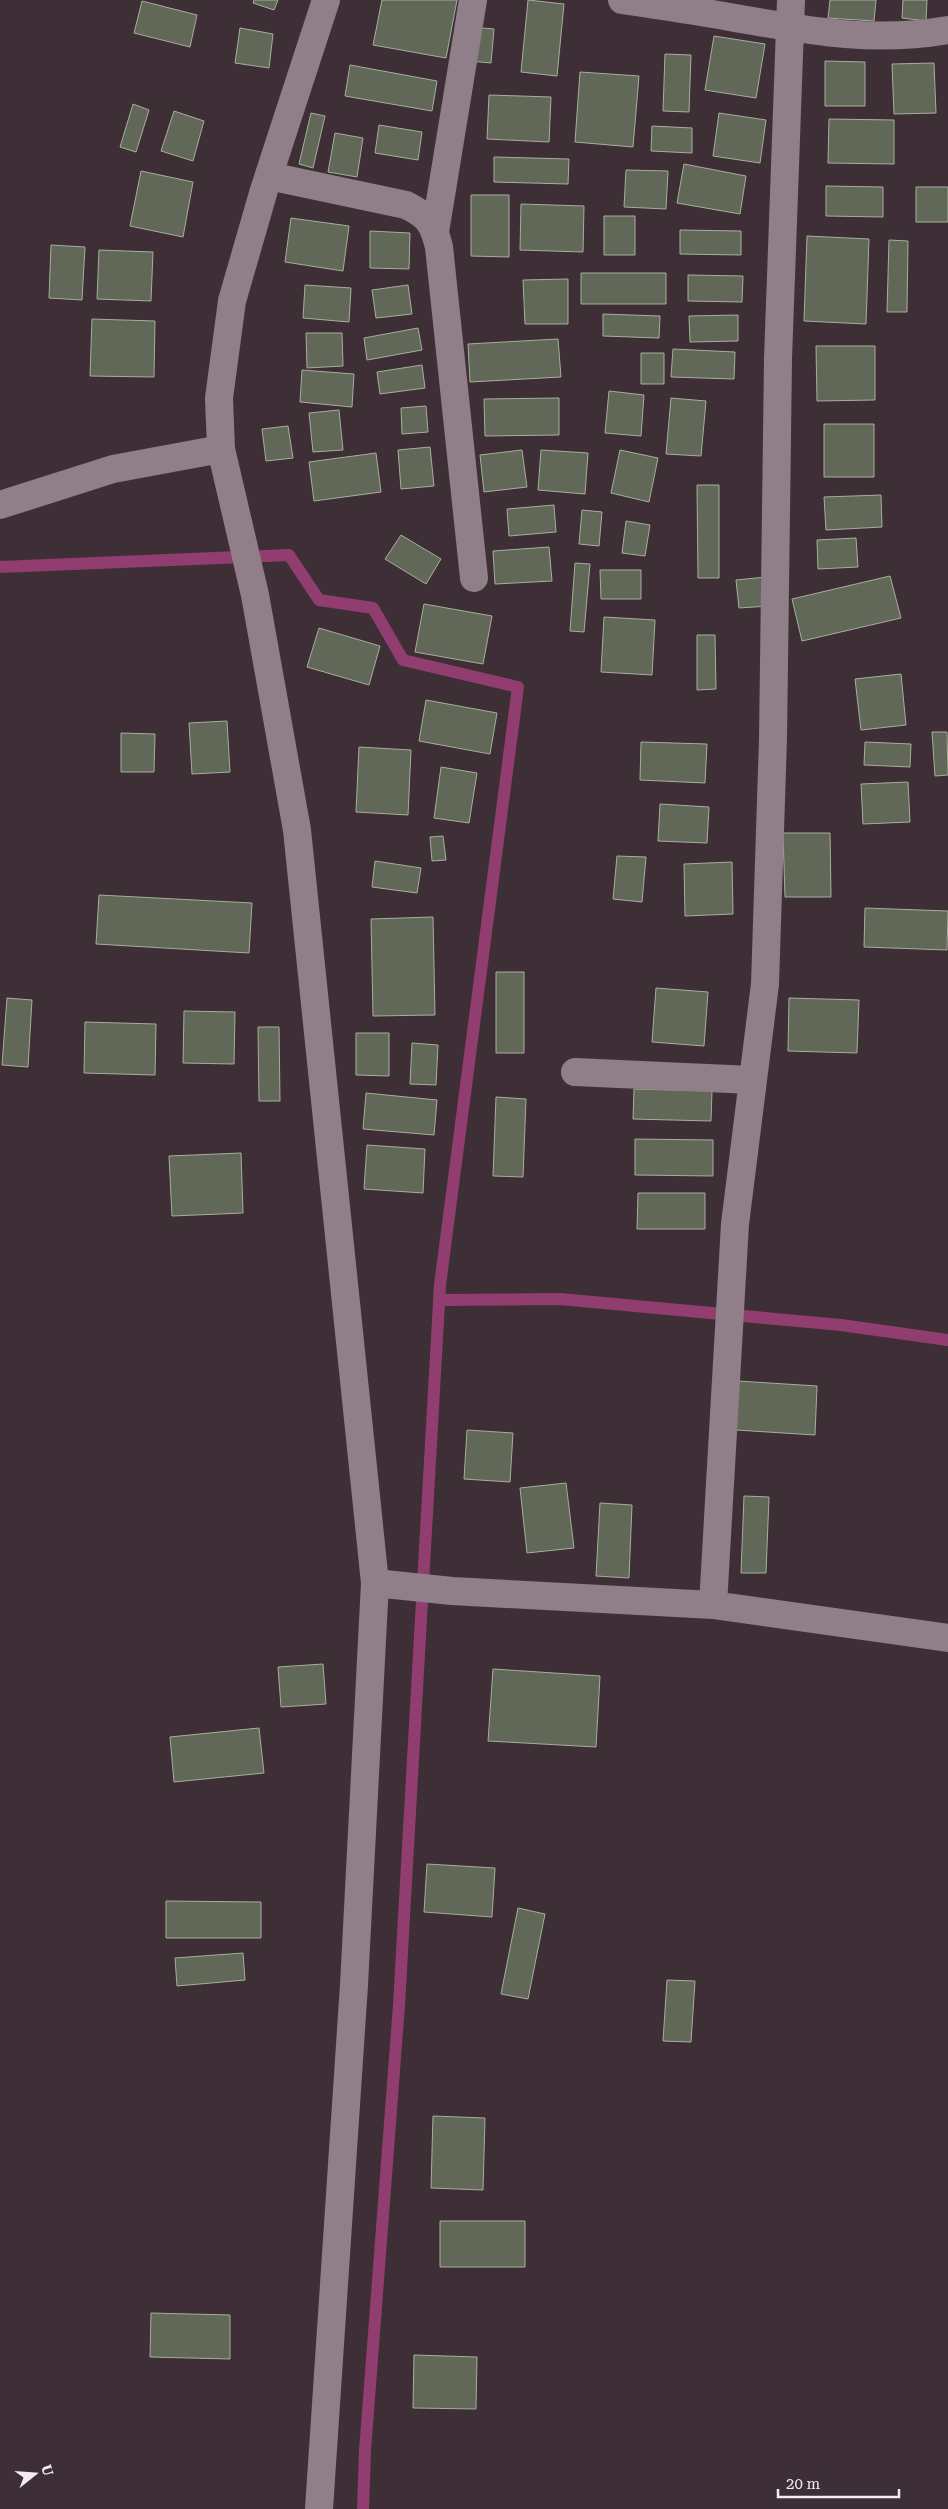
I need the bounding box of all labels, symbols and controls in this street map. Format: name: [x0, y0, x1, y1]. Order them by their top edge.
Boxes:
north arrow: [10, 2449, 60, 2499]
text: U: [38, 2463, 57, 2478]
scale bar: [778, 2466, 899, 2498]
text: 20 m: [786, 2475, 821, 2493]

